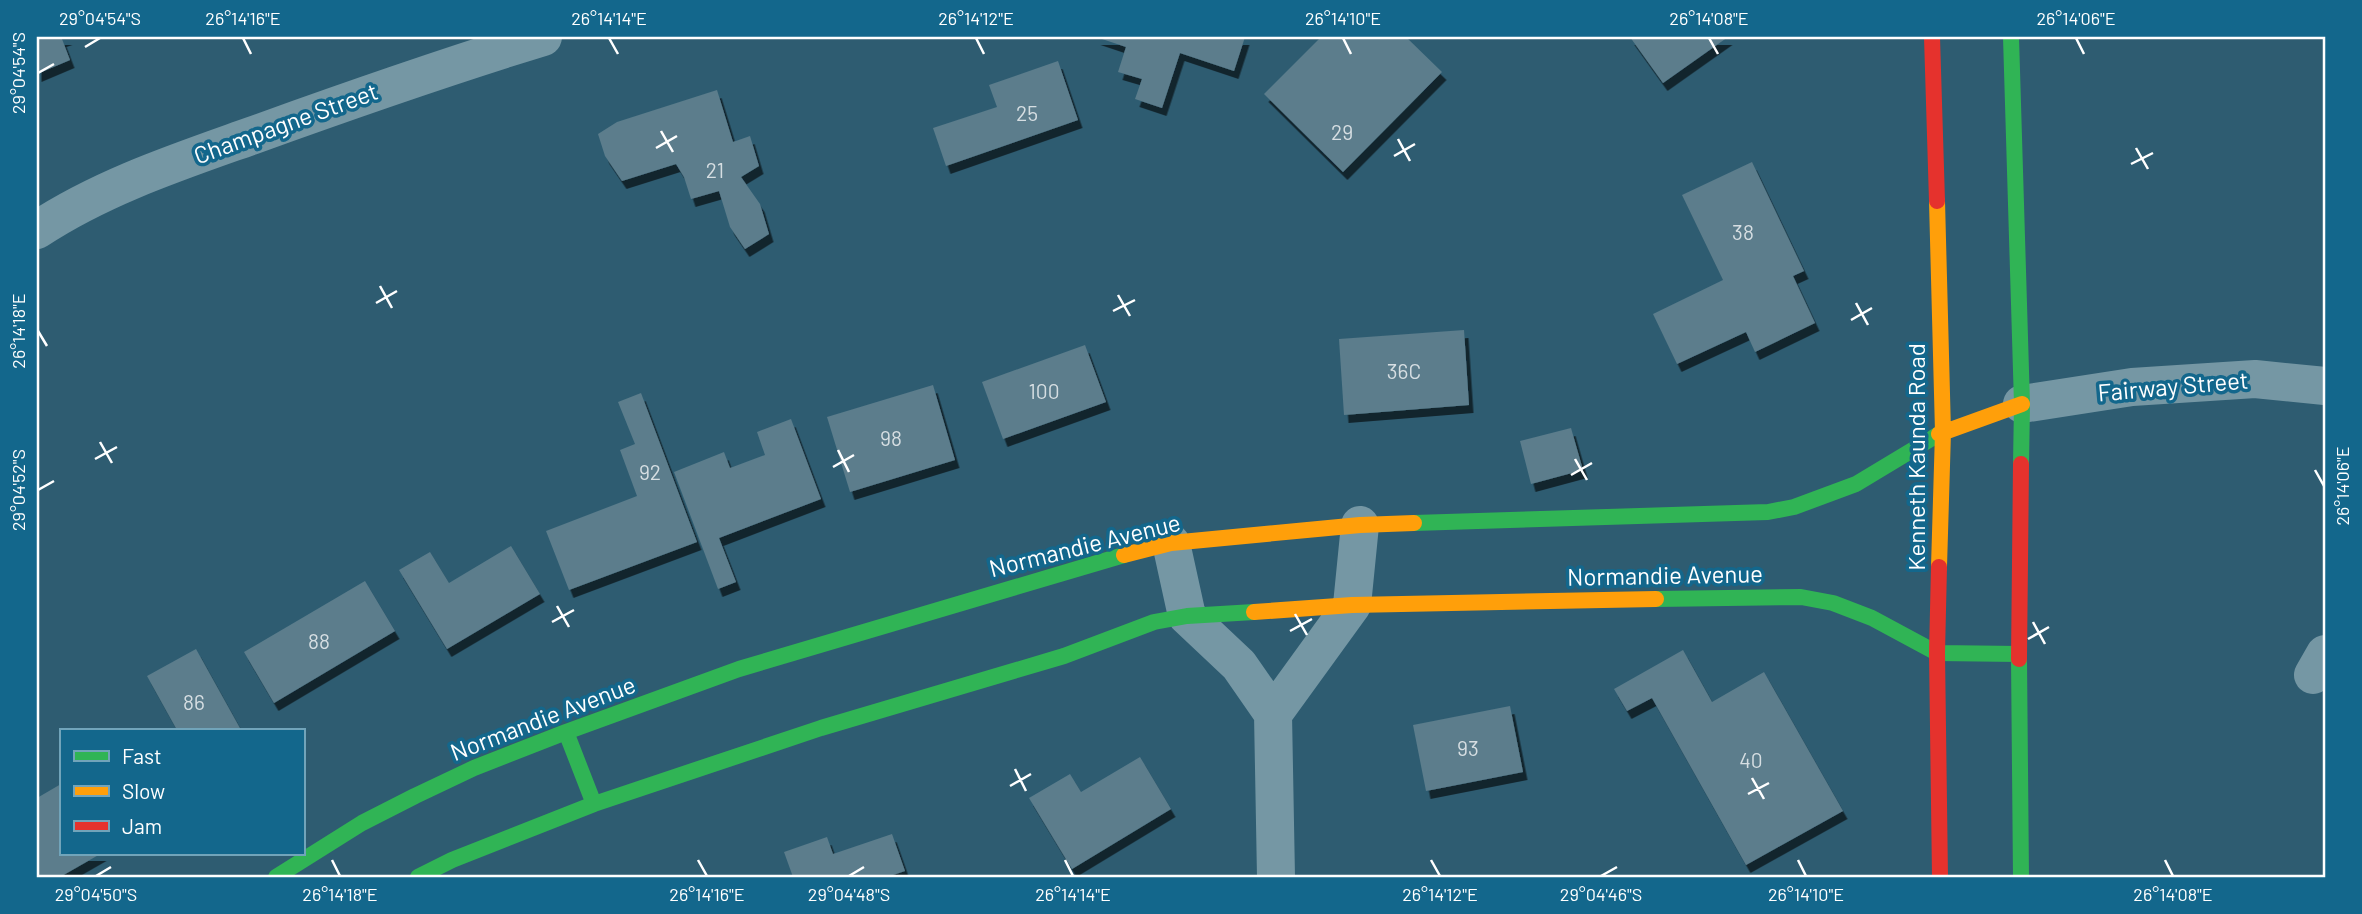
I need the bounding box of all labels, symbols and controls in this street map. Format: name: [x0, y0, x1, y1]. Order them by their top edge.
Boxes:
text: 29°04'54"S: [59, 7, 141, 29]
text: 26°14'16"E: [205, 7, 281, 29]
text: 26°14'14"E: [571, 7, 647, 29]
text: 26°14'12"E: [938, 7, 1014, 29]
text: 26°14'10"E: [1305, 7, 1381, 29]
text: 26°14'08"E: [1669, 7, 1749, 29]
text: 26°14'06"E: [2036, 7, 2116, 29]
text: 29°04'54"S: [7, 32, 29, 114]
street label: Champagne Street: [189, 76, 382, 169]
house number: 25: [1016, 100, 1038, 125]
house number: 29: [1331, 119, 1353, 144]
house number: 21: [706, 157, 724, 182]
house number: 38: [1732, 219, 1754, 244]
text: 26°14'18"E: [7, 293, 29, 369]
street label: Kenneth Kaunda Road: [1901, 343, 1930, 571]
house number: 36C: [1387, 358, 1421, 383]
street label: Fairway Street: [2096, 364, 2249, 407]
house number: 100: [1028, 378, 1060, 403]
house number: 98: [880, 425, 902, 450]
text: 26°14'06"E: [2331, 446, 2353, 526]
text: 29°04'52"S: [7, 449, 29, 531]
house number: 92: [639, 459, 661, 484]
street label: Normandie Avenue: [986, 507, 1183, 582]
street label: Normandie Avenue: [1567, 558, 1763, 591]
house number: 88: [308, 628, 330, 653]
street label: Normandie Avenue: [446, 669, 639, 766]
house number: 86: [183, 689, 205, 714]
legend: [60, 729, 304, 855]
house number: 93: [1457, 735, 1479, 760]
text: Fast: [122, 743, 162, 768]
house number: 40: [1739, 747, 1763, 772]
text: Slow: [122, 778, 165, 803]
text: Jam: [122, 813, 162, 838]
text: 29°04'50"S: [55, 883, 137, 905]
text: 26°14'18"E: [302, 883, 378, 905]
text: 26°14'16"E: [669, 883, 745, 905]
text: 29°04'48"S: [808, 883, 890, 905]
text: 26°14'14"E: [1035, 883, 1111, 905]
text: 26°14'12"E: [1402, 883, 1478, 905]
text: 29°04'46"S: [1560, 883, 1642, 905]
text: 26°14'10"E: [1768, 883, 1844, 905]
text: 26°14'08"E: [2133, 883, 2213, 905]

